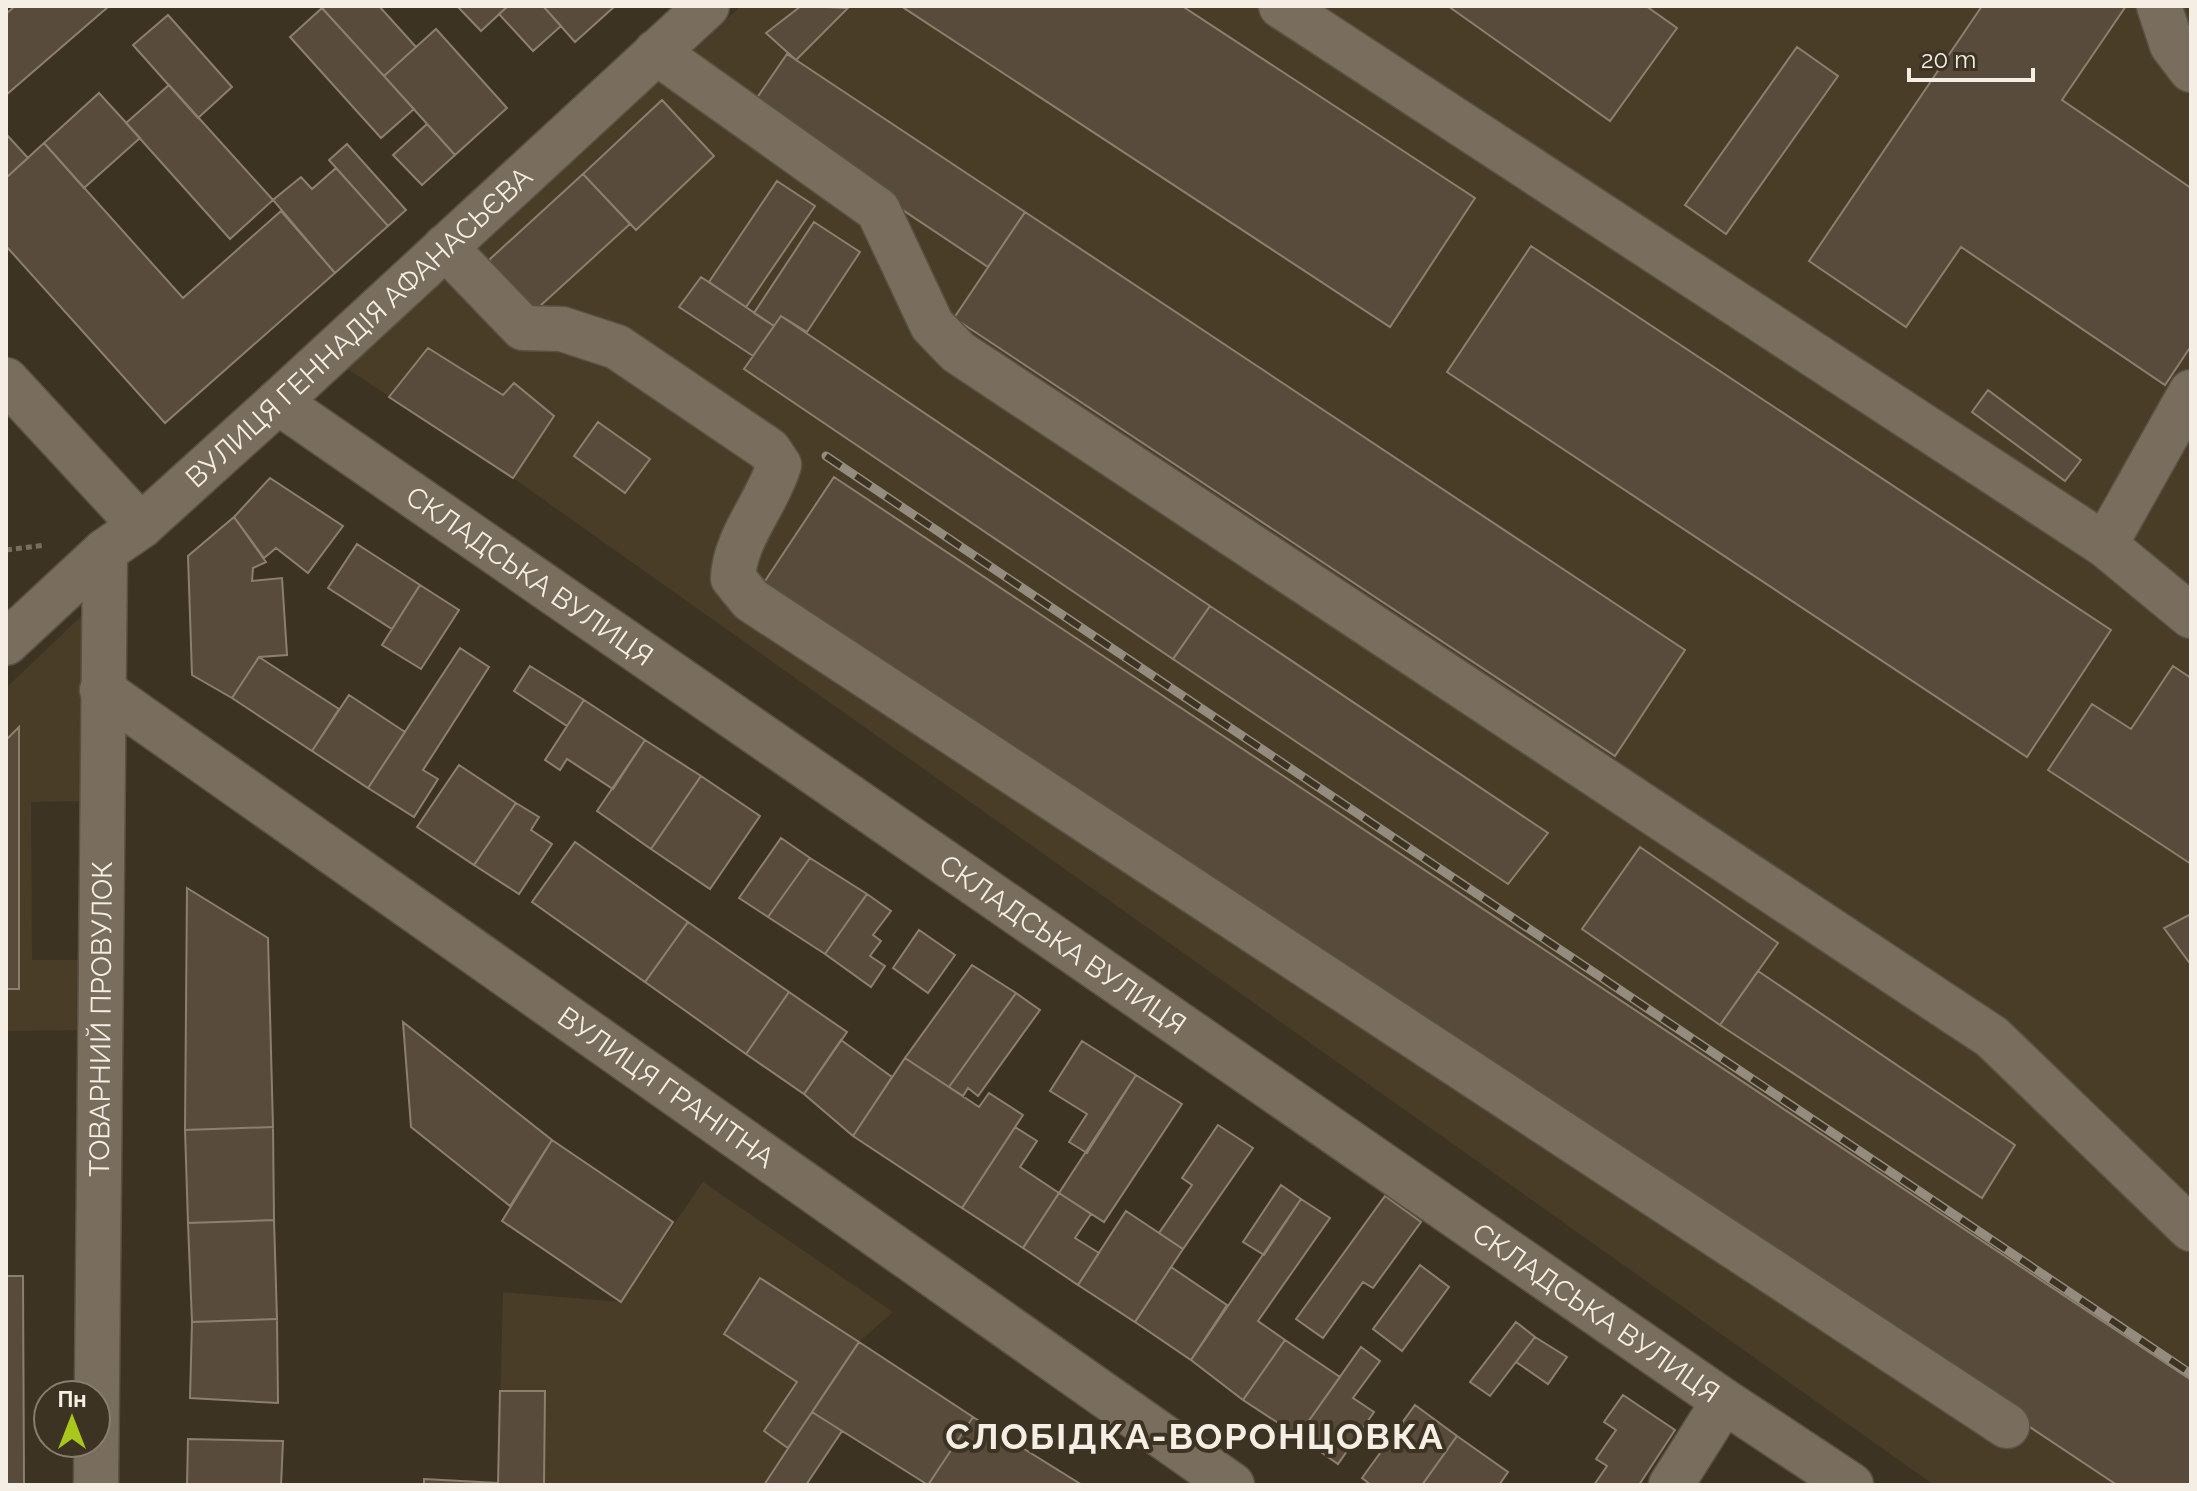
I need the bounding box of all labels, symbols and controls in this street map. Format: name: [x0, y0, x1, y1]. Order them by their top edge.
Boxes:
scale bar: [1909, 32, 2033, 82]
text: 20 m: [1921, 45, 1976, 74]
street label: ВУЛИЦЯ ГЕННАДІЯ АФАНАСЬЄВА: [179, 160, 539, 494]
street label: СКЛАДСЬКА ВУЛИЦЯ: [400, 480, 659, 673]
street label: СКЛАДСЬКА ВУЛИЦЯ: [933, 848, 1192, 1041]
street label: ТОВАРНИЙ ПРОВУЛОК: [83, 861, 119, 1177]
street label: ВУЛИЦЯ ГРАНІТНА: [552, 1000, 781, 1175]
street label: СКЛАДСЬКА ВУЛИЦЯ: [1466, 1216, 1725, 1410]
north arrow: [32, 1379, 112, 1459]
text: Пн: [57, 1386, 87, 1412]
district label: СЛОБІДКА-ВОРОНЦОВКА: [945, 1415, 1445, 1457]

